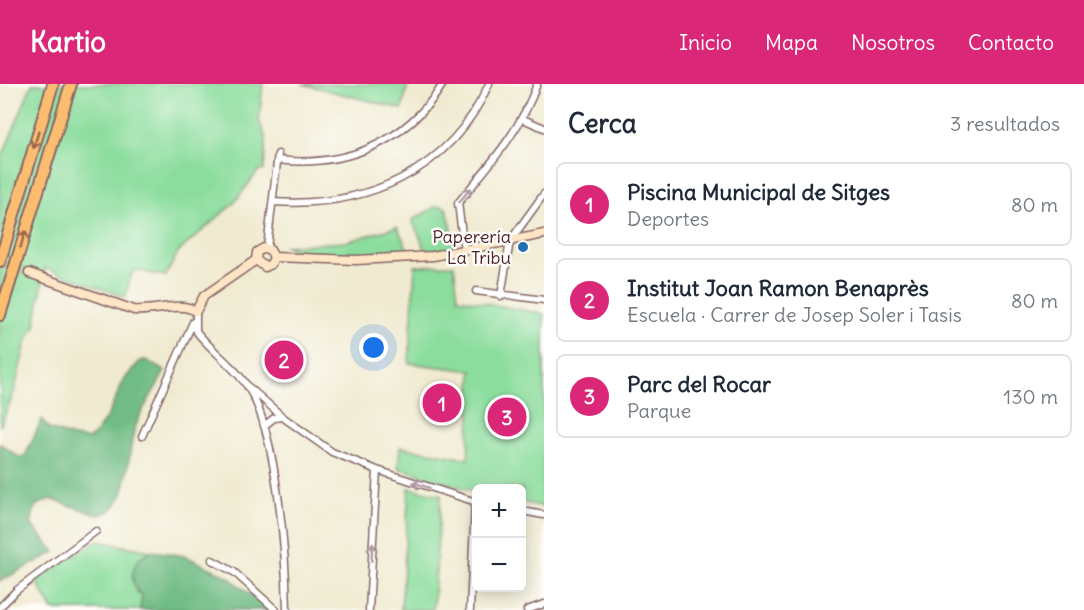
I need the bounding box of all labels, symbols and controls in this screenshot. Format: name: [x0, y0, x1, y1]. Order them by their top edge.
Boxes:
text: Kartio: [30, 24, 106, 60]
text: Inicio: [679, 29, 732, 56]
text: Mapa: [765, 29, 818, 56]
text: Nosotros: [851, 29, 935, 56]
text: Contacto: [968, 29, 1054, 56]
text: Cerca: [568, 107, 637, 140]
text: 3 resultados: [950, 111, 1060, 136]
one-way arrow: [30, 130, 41, 149]
text: Piscina Municipal de Sitges: [627, 178, 890, 206]
one-way arrow: [458, 188, 472, 203]
text: 1: [586, 192, 593, 217]
text: 80 m: [1011, 192, 1058, 217]
text: Deportes: [627, 206, 709, 231]
place label: Paperería La Tribu: [432, 225, 511, 269]
one-way arrow: [18, 230, 29, 249]
marker: Paperería La Tribu: [516, 240, 530, 254]
text: Institut Joan Ramon Benaprès: [627, 274, 929, 302]
text: 2: [584, 288, 595, 313]
text: 80 m: [1011, 288, 1058, 313]
text: Escuela · Carrer de Josep Soler i Tasis: [627, 302, 962, 327]
your location: [359, 333, 388, 362]
pin: 2: [264, 338, 304, 382]
text: Parc del Rocar: [627, 370, 771, 398]
pin: 1: [422, 380, 462, 426]
text: 3: [584, 384, 595, 409]
text: 130 m: [1003, 384, 1058, 409]
pin: 3: [488, 394, 526, 440]
text: Parque: [627, 398, 691, 423]
one-way arrow: [412, 479, 431, 490]
map controls: [472, 484, 526, 592]
button: +: [472, 484, 526, 538]
button: −: [472, 538, 526, 592]
one-way arrow: [367, 542, 378, 562]

